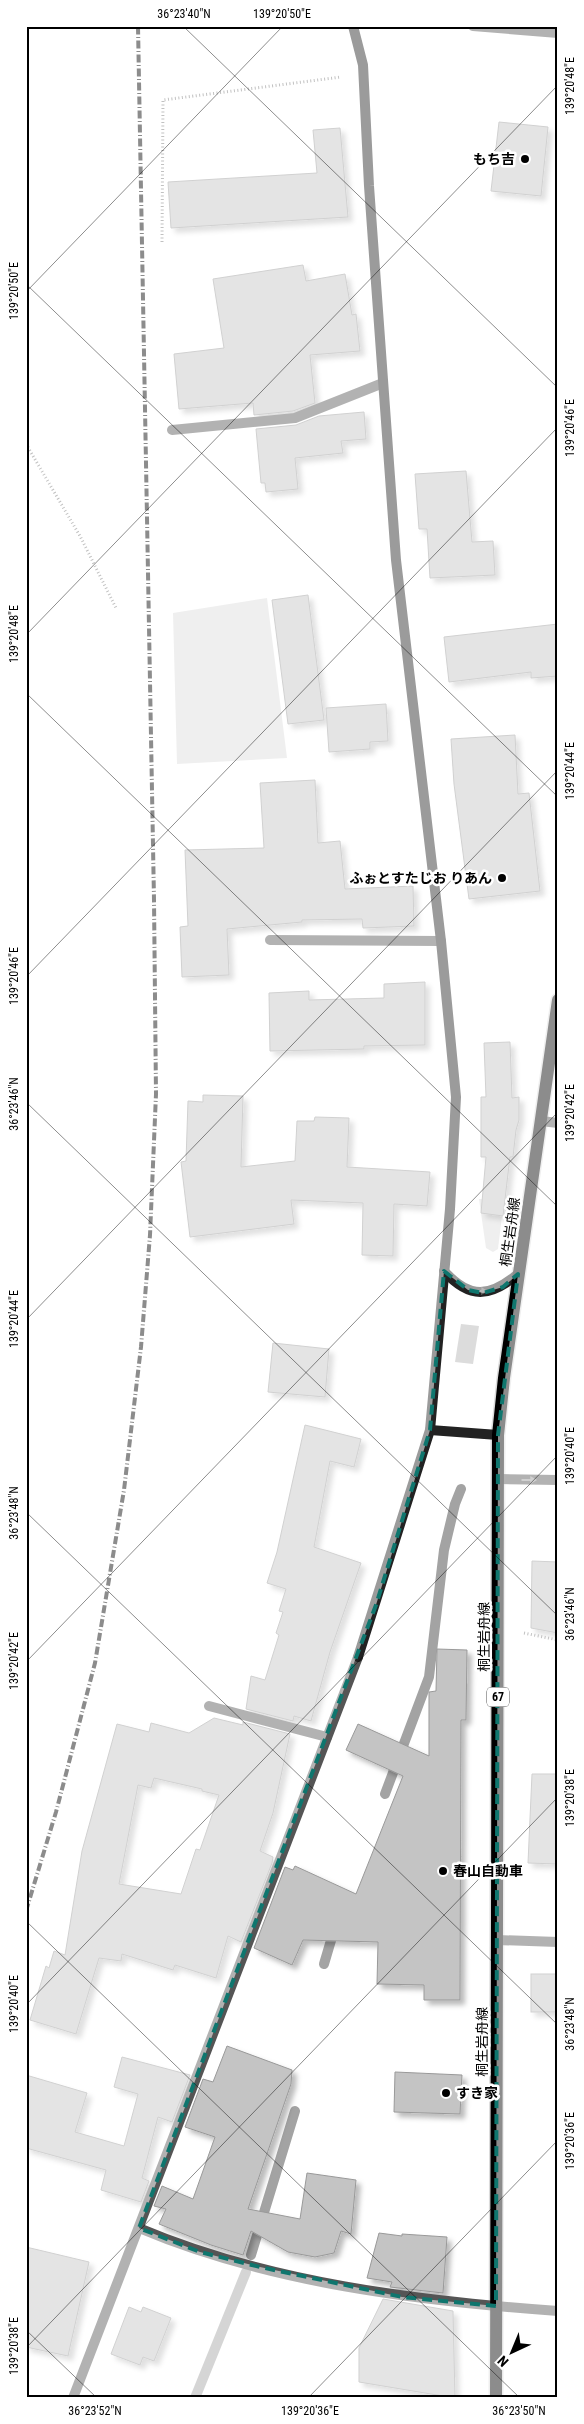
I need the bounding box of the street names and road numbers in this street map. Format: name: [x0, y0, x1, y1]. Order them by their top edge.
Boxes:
street label: 桐生岩舟線: [497, 1196, 523, 1268]
street label: 桐生岩舟線: [476, 1602, 492, 1672]
road number: 67: [487, 1688, 509, 1706]
street label: 桐生岩舟線: [474, 2007, 490, 2077]

